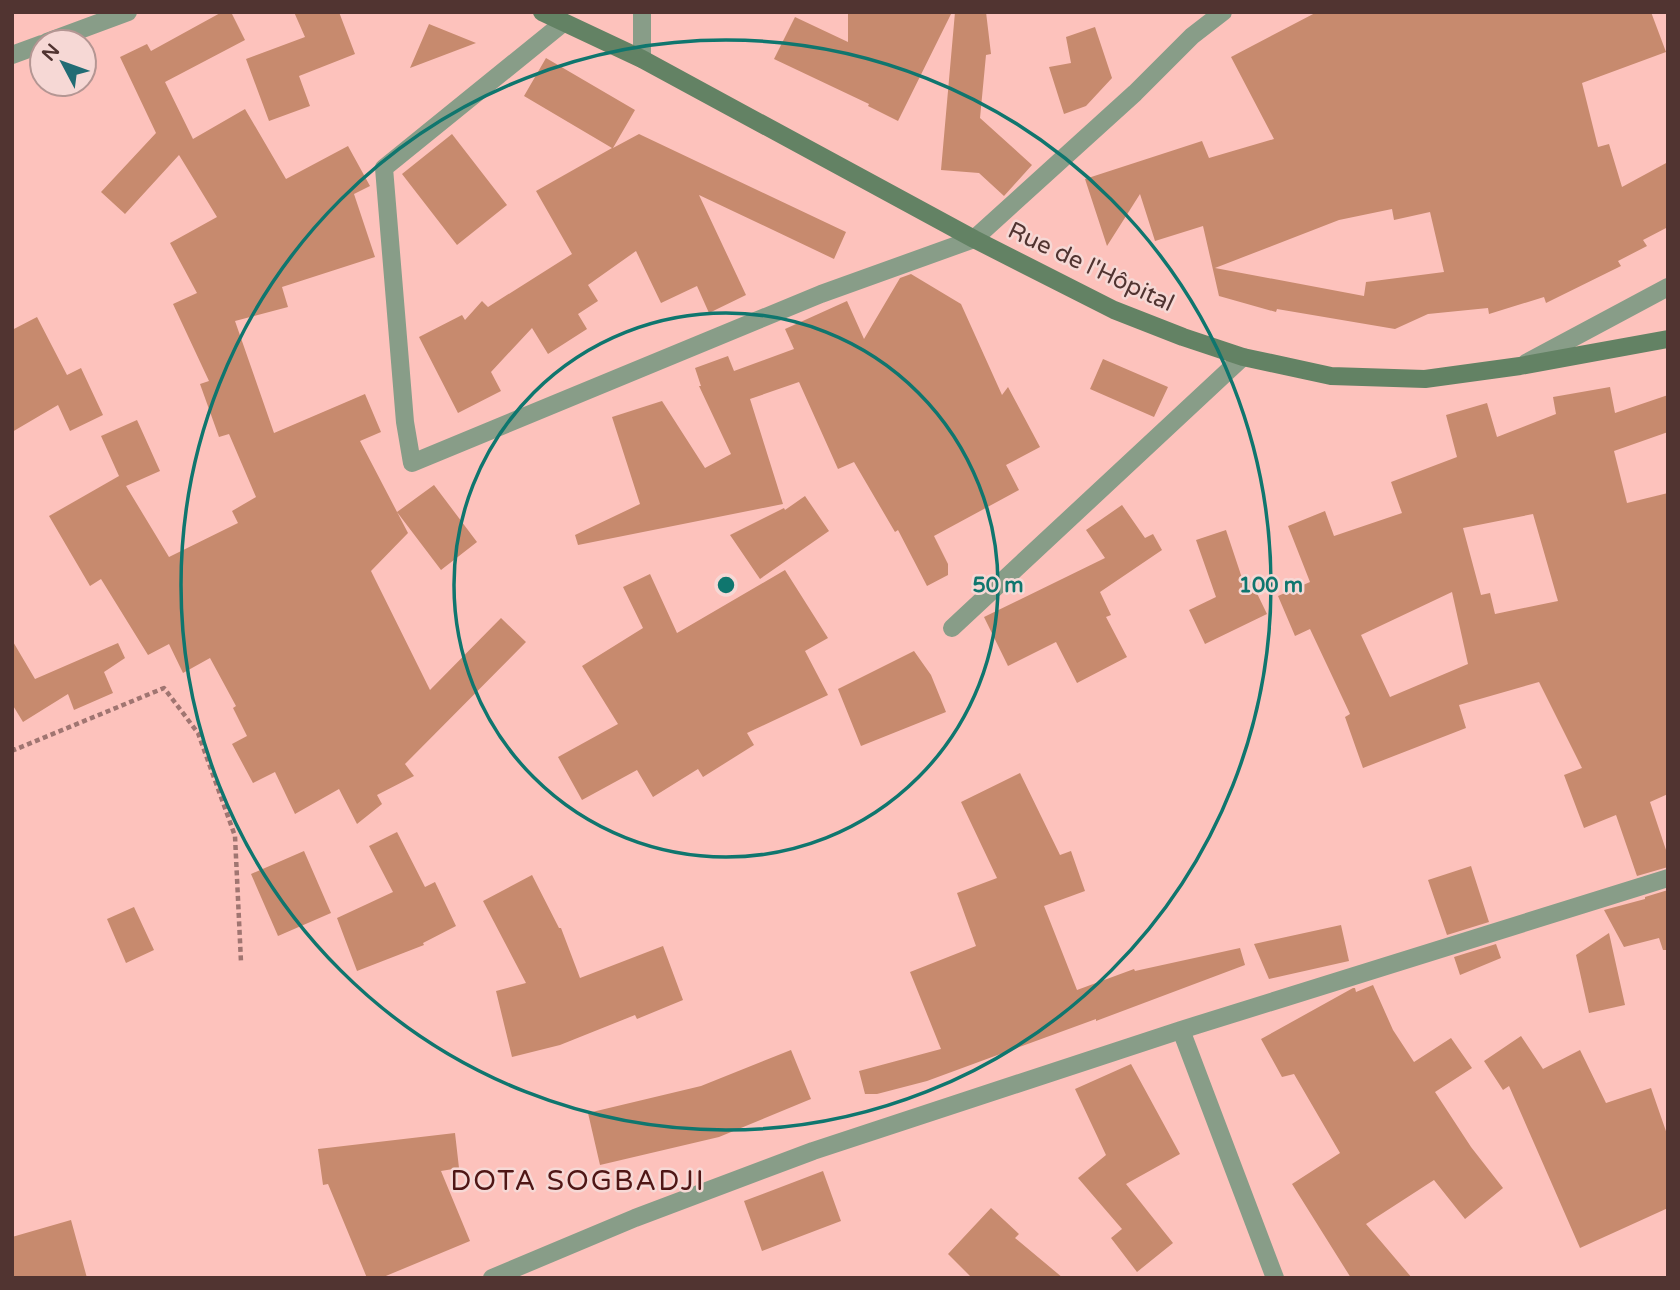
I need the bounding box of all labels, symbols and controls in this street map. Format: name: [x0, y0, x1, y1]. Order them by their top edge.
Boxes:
north arrow: [28, 28, 98, 98]
text: N: [38, 40, 64, 65]
street label: Rue de l'Hôpital: [1003, 216, 1179, 318]
centre of rings: [714, 573, 738, 597]
text: 50 m: [972, 573, 1024, 598]
text: 100 m: [1239, 573, 1303, 598]
district label: DOTA SOGBADJI: [450, 1164, 706, 1198]

